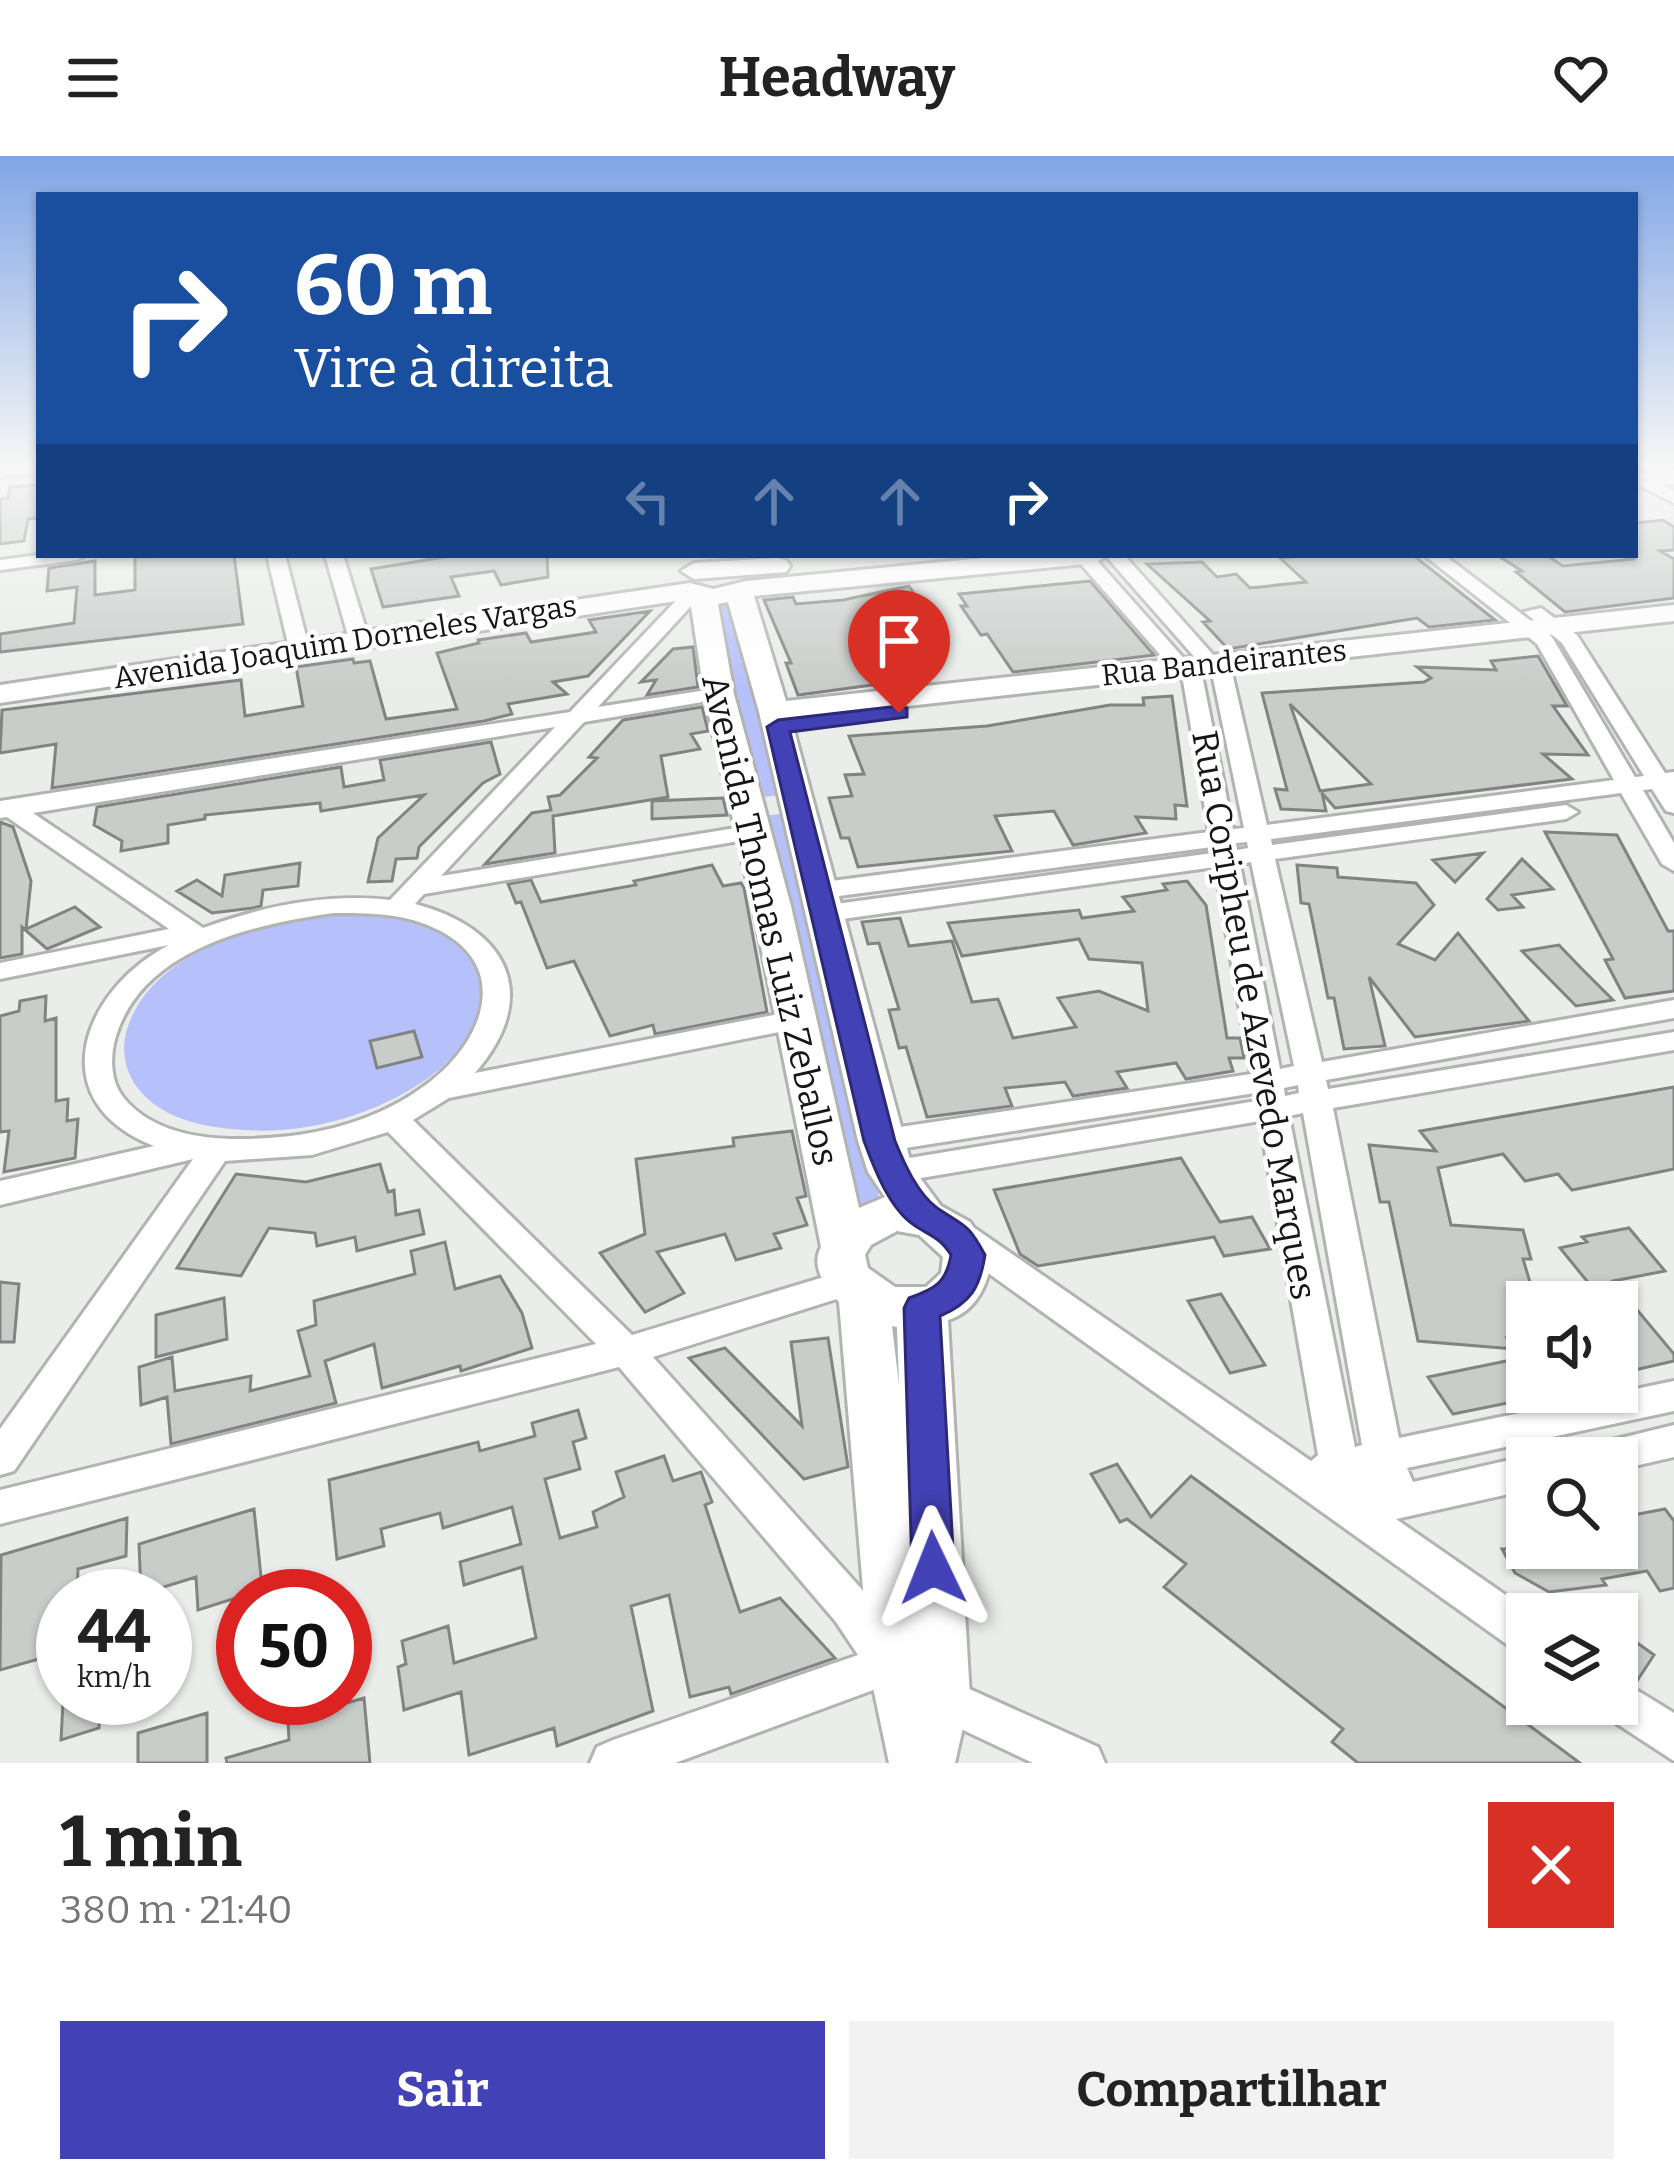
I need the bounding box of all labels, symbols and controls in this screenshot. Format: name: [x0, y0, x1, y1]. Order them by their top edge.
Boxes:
icon: menu: [60, 45, 126, 111]
icon: heart: [1548, 45, 1614, 111]
text: Headway: [719, 46, 955, 110]
text: 60 m: [294, 235, 492, 336]
icon: right: [96, 240, 252, 396]
text: Vire à direita: [294, 337, 613, 401]
icon: left: [615, 468, 681, 534]
icon: ahead: [741, 468, 807, 534]
icon: ahead: [867, 468, 933, 534]
icon: right: [993, 468, 1059, 534]
street label: Avenida Joaquim Dorneles Vargas: [111, 588, 579, 696]
pin: [848, 590, 950, 713]
icon: arrive: [866, 608, 932, 674]
street label: Rua Bandeirantes: [1100, 632, 1348, 694]
street label: Avenida Thomas Luiz Zeballos: [692, 670, 848, 1170]
street label: Rua Coripheu de Azevedo Marques: [1182, 727, 1326, 1303]
map controls: [1506, 1281, 1638, 1725]
button: sound: [1506, 1281, 1638, 1413]
button: search: [1506, 1437, 1638, 1569]
position arrow: [870, 1505, 996, 1631]
speed limit sign: 50: [216, 1569, 372, 1725]
button: layers: [1506, 1593, 1638, 1725]
text: 44: [77, 1596, 151, 1668]
text: km/h: [77, 1659, 151, 1695]
text: 1 min: [60, 1799, 242, 1885]
button: close: [1488, 1802, 1614, 1928]
text: 380 m · 21:40: [60, 1887, 293, 1933]
button: Sair: [60, 2021, 825, 2159]
button: Compartilhar: [849, 2021, 1614, 2159]

